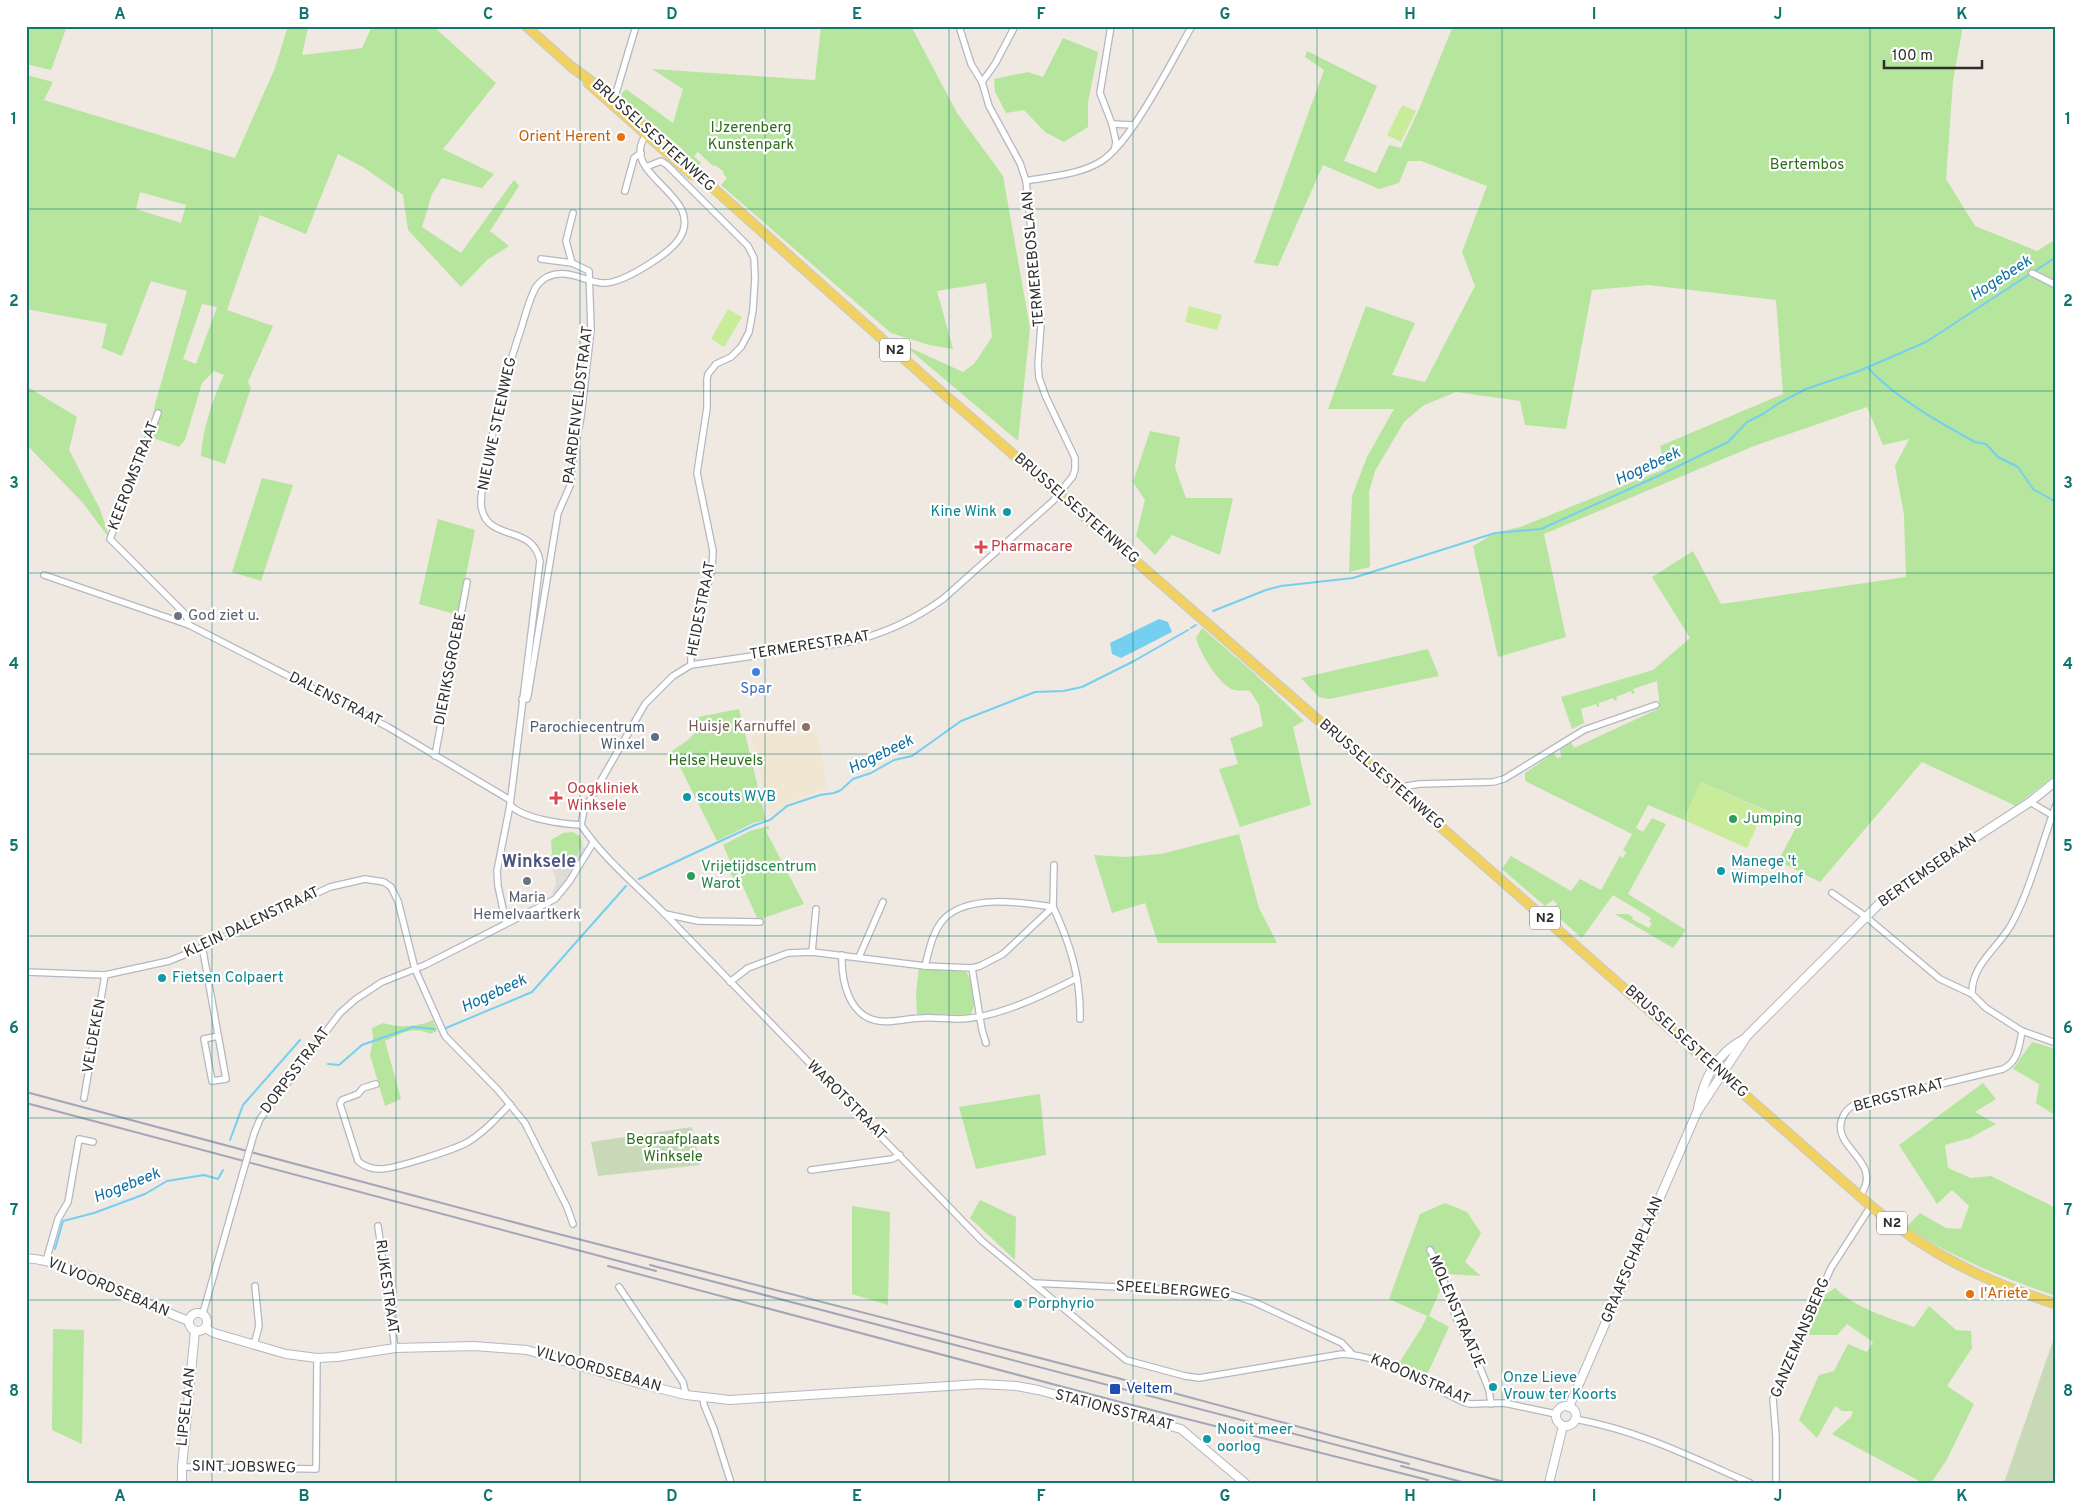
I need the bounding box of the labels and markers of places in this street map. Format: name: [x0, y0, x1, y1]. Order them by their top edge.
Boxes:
place label: Orient Herent: [518, 128, 611, 147]
marker: Orient Herent: [615, 131, 627, 143]
place label: Kine Wink: [931, 503, 997, 522]
marker: Kine Wink: [1001, 506, 1013, 518]
place label: Pharmacare: [991, 538, 1073, 557]
marker: Pharmacare: [975, 541, 987, 553]
place label: God ziet u.: [188, 607, 259, 626]
marker: God ziet u.: [172, 610, 184, 622]
marker: Spar: [750, 666, 762, 678]
place label: Spar: [740, 680, 772, 699]
place label: Huisje Karnuffel: [688, 718, 796, 737]
place label: Parochiecentrum Winxel: [530, 719, 645, 755]
marker: Huisje Karnuffel: [800, 721, 812, 733]
marker: Parochiecentrum Winxel: [649, 731, 661, 743]
place label: Oogkliniek Winksele: [567, 780, 639, 816]
place label: scouts WVB: [697, 788, 776, 807]
marker: Oogkliniek Winksele: [549, 791, 563, 805]
marker: scouts WVB: [681, 791, 693, 803]
place label: Jumping: [1743, 810, 1802, 829]
marker: Jumping: [1727, 813, 1739, 825]
place label: Manege 't Wimpelhof: [1731, 853, 1803, 889]
place label: Vrijetijdscentrum Warot: [701, 858, 817, 894]
marker: Manege 't Wimpelhof: [1715, 865, 1727, 877]
marker: Vrijetijdscentrum Warot: [685, 870, 697, 882]
marker: Maria Hemelvaartkerk: [521, 875, 533, 887]
place label: Maria Hemelvaartkerk: [473, 889, 581, 925]
place label: Fietsen Colpaert: [172, 969, 284, 988]
marker: Fietsen Colpaert: [156, 972, 168, 984]
place label: l'Ariete: [1980, 1285, 2028, 1304]
marker: l'Ariete: [1964, 1288, 1976, 1300]
place label: Porphyrio: [1028, 1295, 1094, 1314]
marker: Porphyrio: [1012, 1298, 1024, 1310]
place label: Onze Lieve Vrouw ter Koorts: [1503, 1369, 1617, 1405]
place label: Veltem: [1126, 1380, 1173, 1399]
marker: Onze Lieve Vrouw ter Koorts: [1487, 1381, 1499, 1393]
marker: Veltem: [1108, 1382, 1122, 1396]
place label: Nooit meer oorlog: [1217, 1421, 1293, 1457]
marker: Nooit meer oorlog: [1201, 1433, 1213, 1445]

